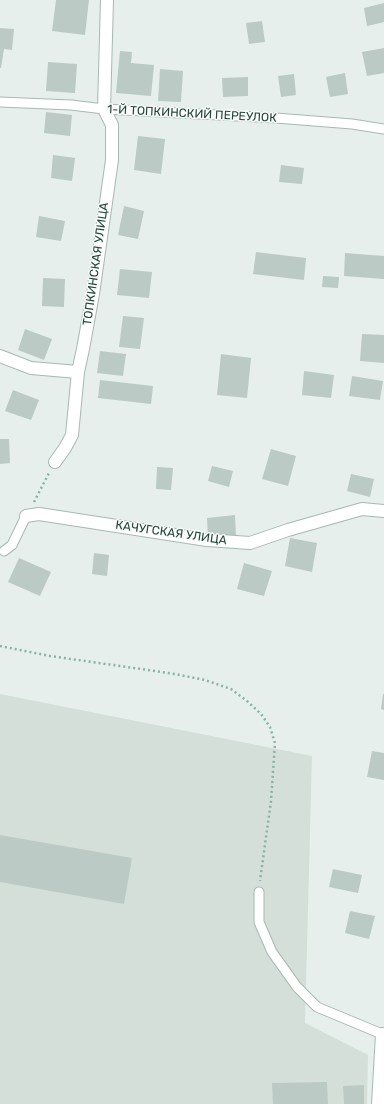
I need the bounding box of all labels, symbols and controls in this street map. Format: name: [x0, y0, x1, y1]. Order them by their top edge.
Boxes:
street label: 1-Й ТОПКИНСКИЙ ПЕРЕУЛОК: [107, 102, 277, 126]
street label: ТОПКИНСКАЯ УЛИЦА: [80, 201, 112, 327]
street label: КАЧУГСКАЯ УЛИЦА: [114, 518, 228, 548]

